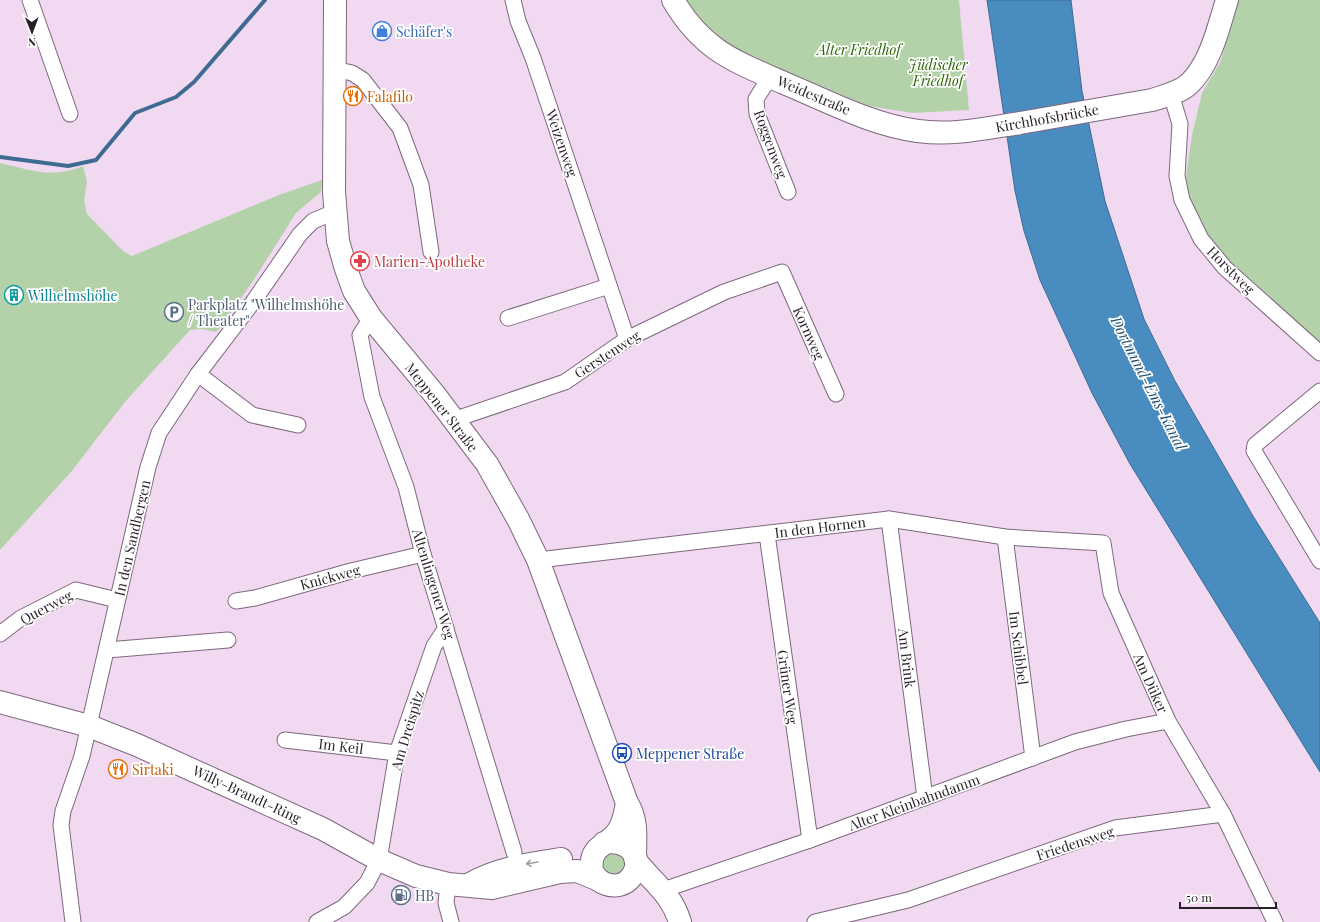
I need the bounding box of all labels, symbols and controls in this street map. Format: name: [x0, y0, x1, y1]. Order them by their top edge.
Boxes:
north arrow: [12, 12, 52, 52]
shop icon: Schäfer's: [371, 20, 393, 42]
place label: Schäfer's: [396, 22, 452, 41]
text: N: [28, 35, 36, 50]
park label: Alter Friedhof: [815, 40, 903, 59]
park label: Jüdischer Friedhof: [908, 55, 969, 90]
street label: Weidestraße: [774, 71, 854, 119]
restaurant icon: Falafilo: [342, 85, 364, 107]
place label: Falafilo: [367, 87, 413, 106]
street label: Kirchhofsbrücke: [994, 100, 1100, 136]
street label: Weizenweg: [541, 106, 583, 180]
street label: Roggenweg: [750, 107, 792, 182]
street label: Horstweg: [1203, 242, 1260, 299]
pharmacy icon: Marien-Apotheke: [349, 250, 371, 272]
place label: Marien-Apotheke: [374, 252, 485, 271]
building icon: Wilhelmshöhe: [3, 284, 25, 306]
place label: Wilhelmshöhe: [27, 286, 118, 305]
place label: Parkplatz "Wilhelmshöhe / Theater": [188, 295, 344, 330]
parking icon: Parkplatz "Wilhelmshöhe / Theater": [163, 301, 185, 323]
street label: Kornweg: [789, 303, 829, 363]
water label: Dortmund-Ems-Kanal: [1106, 312, 1192, 454]
street label: Gerstenweg: [570, 325, 644, 382]
street label: Meppener Straße: [401, 359, 483, 455]
street label: In den Sandbergen: [109, 477, 155, 598]
street label: In den Hornen: [773, 512, 867, 542]
street label: Altenlingener Weg: [408, 526, 460, 642]
street label: Knickweg: [298, 560, 363, 594]
street label: Querweg: [16, 585, 76, 629]
street label: Im Schibbel: [1005, 610, 1033, 686]
street label: Am Brink: [894, 626, 920, 689]
street label: Grüner Weg: [773, 649, 803, 726]
street label: Am Düker: [1129, 649, 1173, 717]
street label: Am Dreispitz: [386, 688, 428, 773]
street label: Im Keil: [317, 734, 365, 758]
bus stop icon: Meppener Straße: [611, 742, 633, 764]
place label: Meppener Straße: [636, 744, 744, 763]
restaurant icon: Sirtaki: [107, 758, 129, 780]
place label: Sirtaki: [132, 760, 174, 779]
street label: Willy-Brandt-Ring: [189, 760, 305, 828]
street label: Alter Kleinbahndamm: [845, 769, 983, 835]
street label: Friedensweg: [1034, 821, 1117, 864]
one-way arrow: [526, 860, 539, 868]
fuel station icon: HB: [390, 884, 412, 906]
scale bar: [1180, 884, 1276, 910]
place label: HB: [415, 886, 435, 905]
text: 50 m: [1186, 889, 1212, 905]

